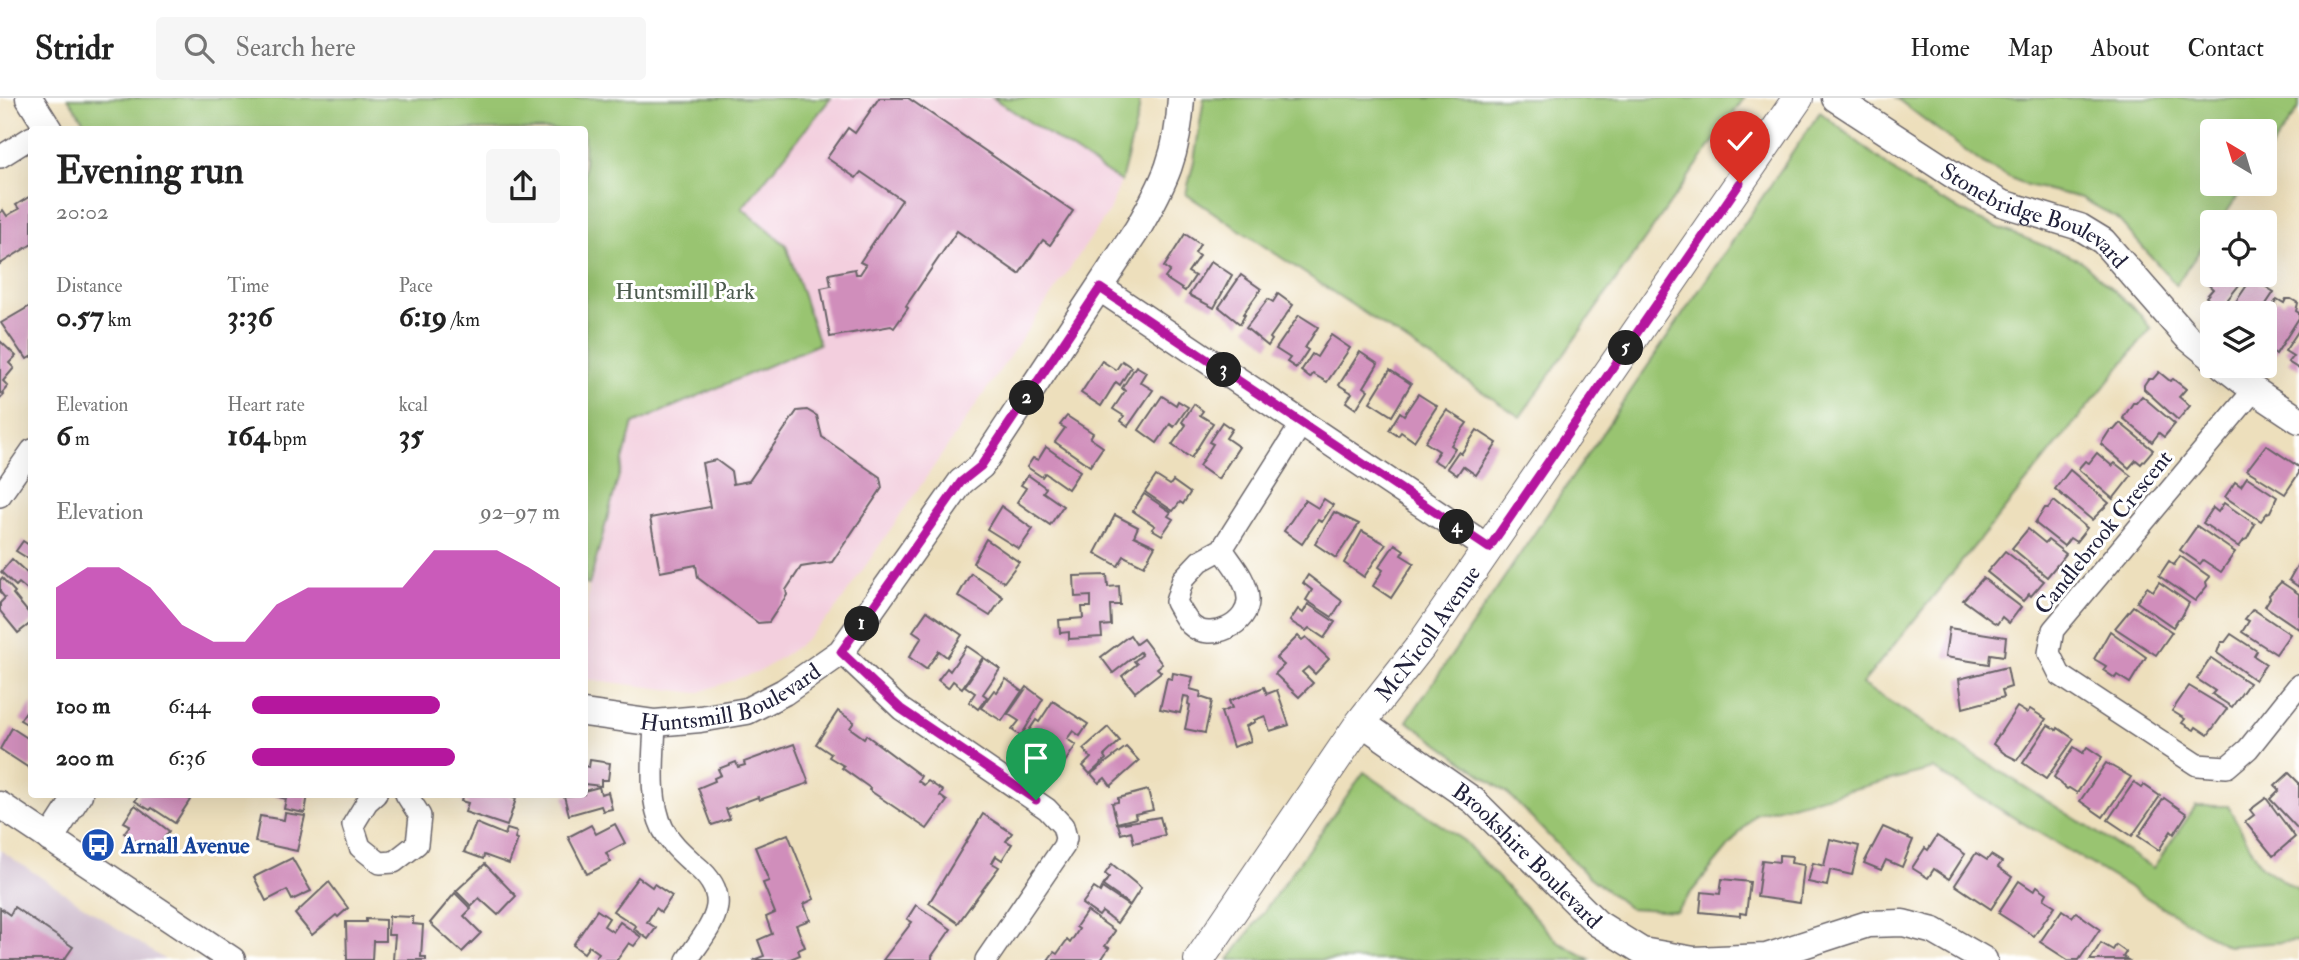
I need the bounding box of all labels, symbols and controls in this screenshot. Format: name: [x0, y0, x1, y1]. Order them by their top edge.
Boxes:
search box: [156, 17, 646, 80]
text: Stridr: [35, 28, 114, 69]
icon: search: [180, 29, 218, 67]
text: Search here: [236, 32, 356, 64]
text: Home: [1910, 33, 1970, 64]
text: Map: [2008, 33, 2053, 64]
text: About: [2091, 33, 2150, 64]
text: Contact: [2188, 33, 2264, 64]
pin: [1710, 111, 1770, 183]
north arrow: [2200, 119, 2277, 196]
map controls: [2200, 119, 2277, 378]
icon: check: [1721, 122, 1759, 160]
text: Evening run: [56, 147, 244, 195]
button: share: [486, 149, 560, 223]
street label: Stonebridge Boulevard: [1935, 157, 2134, 274]
text: 20:02: [56, 197, 109, 226]
button: locate: [2200, 210, 2277, 287]
text: Distance: [56, 274, 122, 298]
text: Time: [227, 274, 269, 298]
text: Pace: [399, 274, 433, 298]
park label: Huntsmill Park: [615, 277, 755, 306]
text: 0.57: [56, 298, 104, 335]
text: 3:36: [227, 298, 273, 335]
text: 6:19: [399, 298, 447, 335]
button: layers: [2200, 301, 2277, 378]
text: km: [104, 308, 131, 332]
text: /km: [447, 308, 480, 332]
pin: 5: [1608, 330, 1644, 366]
text: 5: [1621, 335, 1630, 359]
pin: 3: [1206, 352, 1242, 388]
text: 3: [1220, 357, 1227, 381]
pin: 2: [1010, 380, 1044, 416]
text: 2: [1022, 385, 1031, 409]
text: Elevation: [56, 393, 128, 417]
text: Heart rate: [227, 393, 305, 417]
text: kcal: [399, 393, 428, 417]
text: 6: [56, 417, 71, 454]
text: 164: [227, 417, 269, 454]
text: 35: [399, 417, 423, 454]
text: m: [71, 427, 90, 451]
text: bpm: [269, 427, 307, 451]
street label: Candlebrook Crescent: [2028, 444, 2179, 620]
text: Elevation: [56, 497, 144, 526]
text: 92–97 m: [480, 497, 560, 526]
pin: 4: [1440, 510, 1474, 544]
text: 4: [1451, 514, 1462, 538]
street label: McNicoll Avenue: [1369, 560, 1487, 707]
pin: 1: [844, 606, 880, 642]
text: 1: [858, 611, 865, 635]
street label: Huntsmill Boulevard: [638, 657, 826, 738]
text: 100 m: [56, 691, 110, 720]
text: 6:44: [168, 691, 210, 720]
pin: [1006, 728, 1066, 800]
icon: arrive: [1017, 739, 1055, 777]
text: 200 m: [56, 743, 114, 772]
text: 6:36: [168, 743, 206, 772]
street label: Brookshire Boulevard: [1447, 776, 1608, 935]
bus stop icon: Arnall Avenue: [79, 826, 117, 864]
place label: Arnall Avenue: [121, 831, 250, 860]

